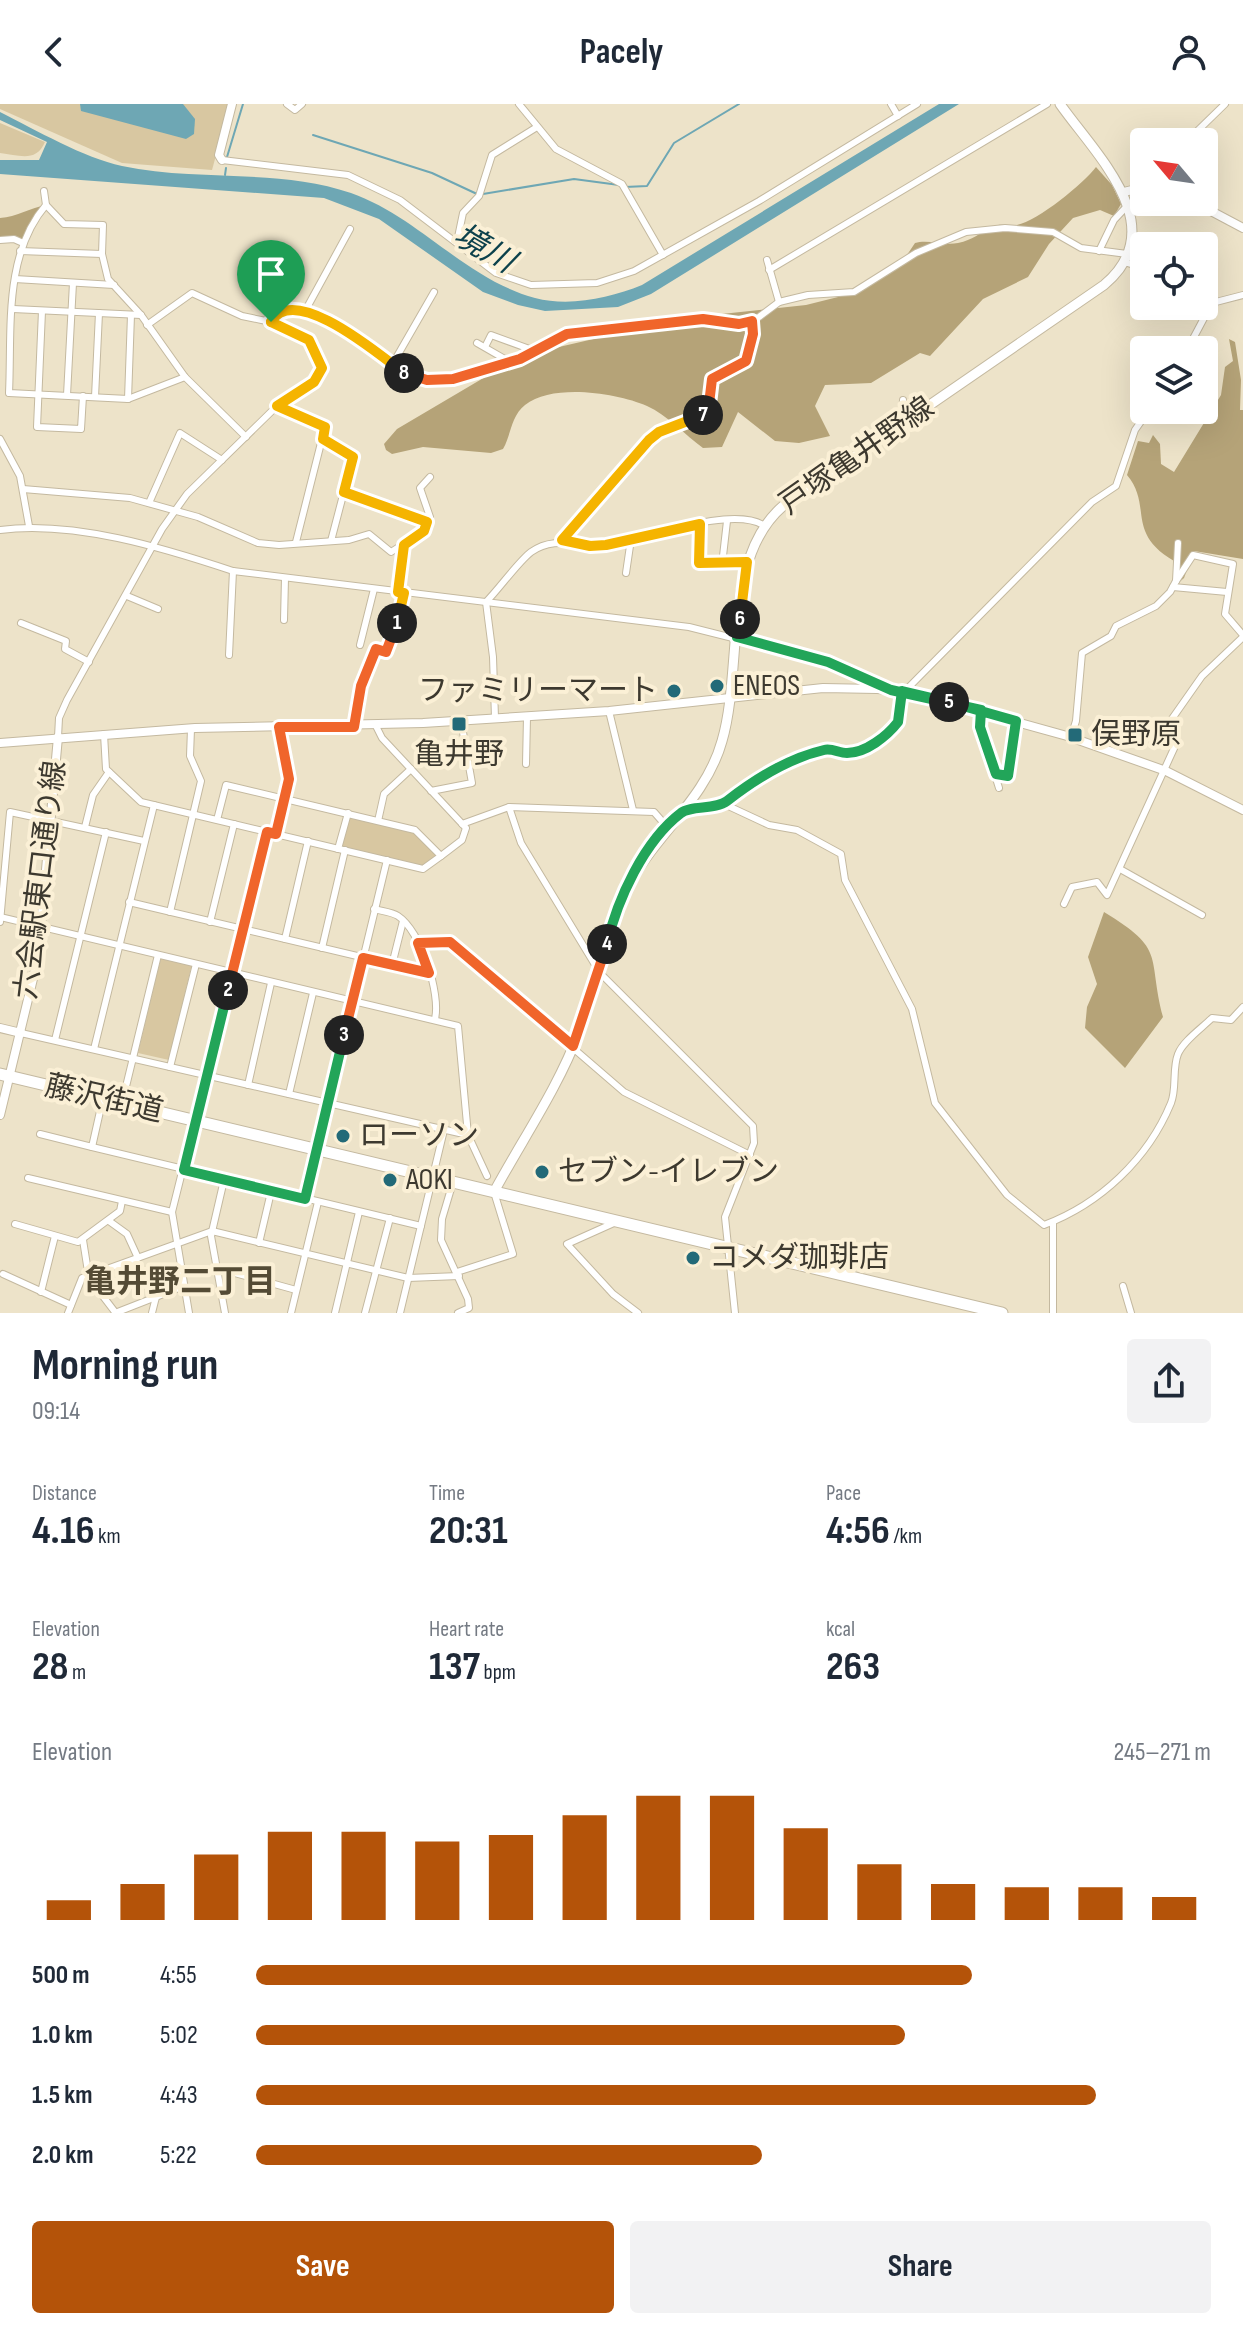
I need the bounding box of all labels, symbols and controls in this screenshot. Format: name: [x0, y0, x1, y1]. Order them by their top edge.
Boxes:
icon: back: [32, 30, 76, 74]
icon: person: [1167, 30, 1211, 74]
text: Pacely: [580, 31, 663, 74]
north arrow: [1130, 128, 1218, 216]
map controls: [1130, 128, 1218, 424]
water label: 境川: [447, 216, 524, 283]
button: locate: [1130, 232, 1218, 320]
pin: [237, 240, 305, 322]
icon: arrive: [249, 252, 293, 296]
button: layers: [1130, 336, 1218, 424]
pin: 8: [384, 353, 424, 393]
text: 8: [399, 359, 409, 386]
street label: 戸塚亀井野線: [773, 390, 941, 522]
pin: 7: [683, 395, 723, 435]
text: 7: [698, 401, 708, 428]
pin: 6: [720, 599, 760, 639]
pin: 1: [377, 603, 417, 643]
text: 6: [735, 605, 745, 632]
text: 1: [393, 609, 401, 636]
place label: ENEOS: [733, 668, 800, 704]
place label: ファミリーマート: [418, 673, 658, 709]
marker: ENEOS: [708, 677, 726, 695]
marker: ファミリーマート: [665, 682, 683, 700]
pin: 5: [929, 682, 969, 722]
text: 5: [944, 688, 954, 715]
marker: 亀井野: [450, 715, 468, 733]
place label: 俣野原: [1091, 717, 1181, 753]
marker: 俣野原: [1066, 726, 1084, 744]
place label: 亀井野: [414, 737, 504, 773]
street label: 六会駅東口通り線: [9, 759, 73, 1001]
pin: 4: [587, 924, 627, 964]
text: 4: [602, 930, 612, 957]
pin: 2: [208, 970, 248, 1010]
text: 2: [223, 976, 233, 1003]
pin: 3: [324, 1015, 364, 1055]
text: 3: [339, 1021, 349, 1048]
street label: 藤沢街道: [41, 1068, 167, 1130]
place label: ローソン: [359, 1118, 479, 1154]
marker: ローソン: [334, 1127, 352, 1145]
place label: セブン-イレブン: [558, 1154, 779, 1190]
place label: AOKI: [405, 1162, 453, 1198]
marker: セブン-イレブン: [533, 1163, 551, 1181]
marker: AOKI: [381, 1171, 399, 1189]
place label: コメダ珈琲店: [709, 1240, 889, 1276]
marker: コメダ珈琲店: [684, 1249, 702, 1267]
district label: 亀井野二丁目: [84, 1263, 276, 1302]
text: Morning run: [32, 1339, 218, 1392]
button: share: [1127, 1339, 1211, 1423]
text: 09:14: [32, 1396, 80, 1427]
text: Distance: [32, 1480, 97, 1507]
text: Time: [429, 1480, 465, 1507]
text: Pace: [826, 1480, 861, 1507]
text: 4.16: [32, 1507, 95, 1555]
text: 20:31: [429, 1507, 508, 1555]
text: 4:56: [826, 1507, 890, 1555]
text: km: [95, 1523, 121, 1550]
text: /km: [890, 1523, 922, 1550]
text: Elevation: [32, 1616, 100, 1643]
text: Heart rate: [429, 1616, 504, 1643]
text: kcal: [826, 1616, 855, 1643]
text: 28: [32, 1643, 68, 1691]
text: 137: [429, 1643, 480, 1691]
text: 263: [826, 1643, 880, 1691]
text: m: [68, 1659, 86, 1686]
text: bpm: [480, 1659, 516, 1686]
text: Elevation: [32, 1737, 112, 1768]
text: 245–271 m: [1113, 1737, 1211, 1768]
text: 500 m: [32, 1960, 89, 1991]
text: 4:55: [160, 1960, 197, 1991]
text: 1.0 km: [32, 2020, 93, 2051]
text: 5:02: [160, 2020, 198, 2051]
text: 1.5 km: [32, 2080, 92, 2111]
text: 4:43: [160, 2080, 198, 2111]
text: 2.0 km: [32, 2140, 93, 2171]
text: 5:22: [160, 2140, 197, 2171]
button: Save: [32, 2221, 614, 2313]
button: Share: [630, 2221, 1211, 2313]

